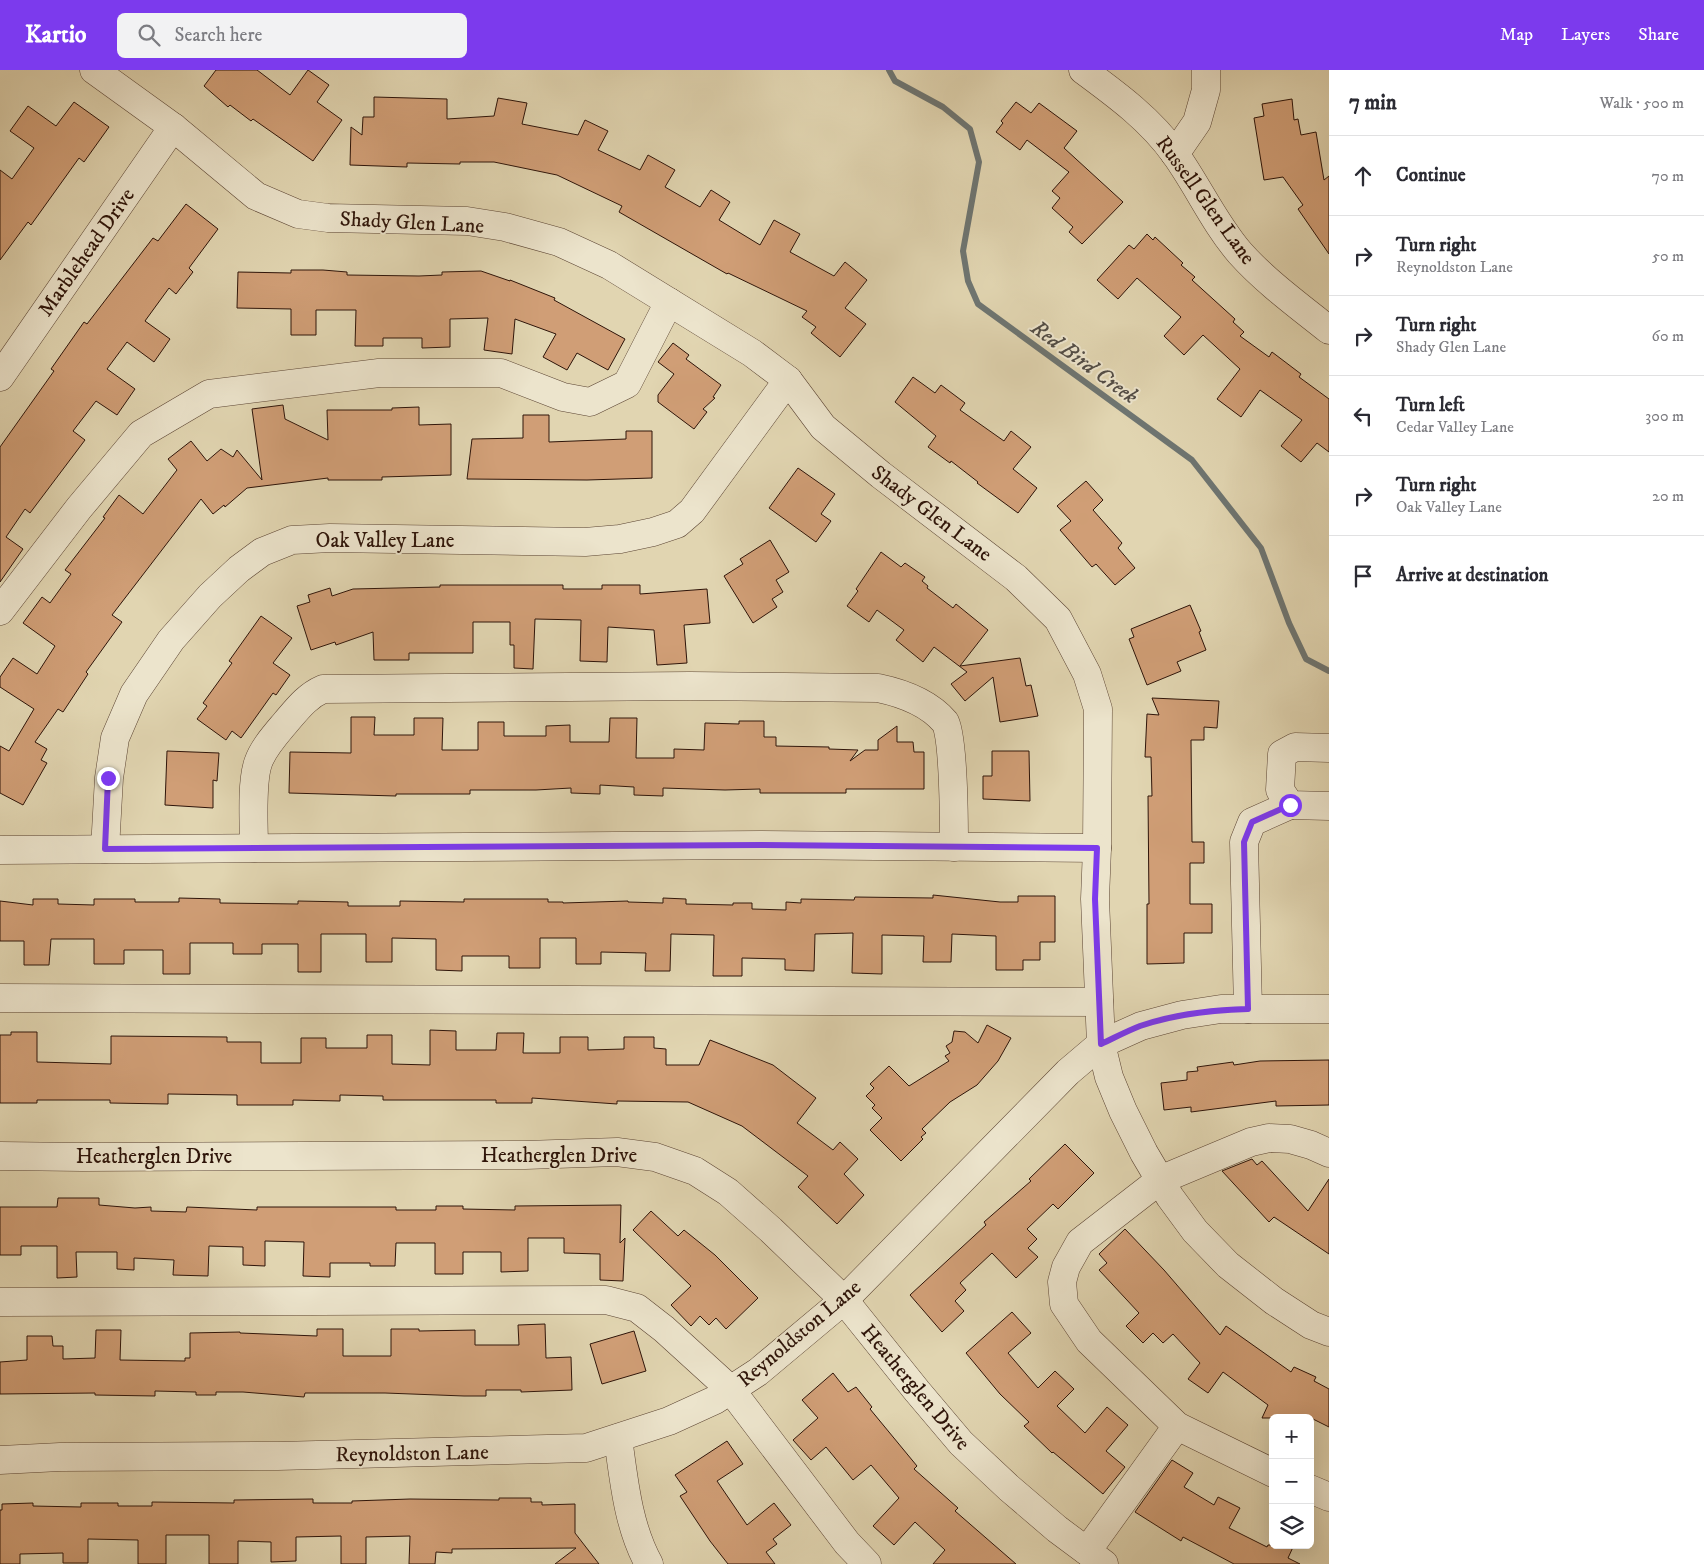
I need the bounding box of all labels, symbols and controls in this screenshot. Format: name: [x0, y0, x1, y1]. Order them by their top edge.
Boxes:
search box: [117, 13, 467, 58]
text: Kartio: [25, 20, 87, 50]
icon: search: [135, 21, 163, 49]
text: Search here: [175, 24, 262, 47]
text: Map: [1500, 24, 1533, 46]
text: Layers: [1561, 24, 1610, 46]
text: Share: [1638, 24, 1679, 46]
text: 7 min: [1349, 90, 1397, 116]
text: Walk · 500 m: [1599, 93, 1684, 113]
street label: Russell Glen Lane: [1150, 131, 1261, 270]
icon: ahead: [1349, 162, 1377, 190]
text: Continue: [1396, 164, 1466, 187]
text: 70 m: [1652, 166, 1684, 186]
street label: Marblehead Drive: [33, 183, 141, 322]
street label: Shady Glen Lane: [339, 206, 485, 240]
text: Turn right: [1396, 234, 1476, 257]
icon: right: [1349, 242, 1377, 270]
text: 50 m: [1652, 246, 1684, 266]
text: Reynoldston Lane: [1396, 257, 1513, 277]
water label: Red Bird Creek: [1024, 314, 1144, 411]
text: Turn right: [1396, 314, 1476, 337]
icon: right: [1349, 322, 1377, 350]
text: 60 m: [1652, 326, 1684, 346]
text: Shady Glen Lane: [1396, 337, 1506, 357]
text: Turn left: [1396, 394, 1465, 417]
icon: left: [1349, 402, 1377, 430]
text: 300 m: [1645, 406, 1684, 426]
text: Cedar Valley Lane: [1396, 417, 1514, 437]
street label: Shady Glen Lane: [866, 460, 997, 568]
text: Turn right: [1396, 474, 1476, 497]
icon: right: [1349, 482, 1377, 510]
text: 20 m: [1652, 486, 1684, 506]
text: Oak Valley Lane: [1396, 497, 1502, 517]
street label: Oak Valley Lane: [316, 528, 455, 554]
icon: arrive: [1349, 562, 1377, 590]
text: Arrive at destination: [1396, 564, 1548, 587]
route end: [97, 767, 120, 790]
route start: [1279, 794, 1302, 817]
street label: Heatherglen Drive: [481, 1143, 638, 1169]
street label: Heatherglen Drive: [76, 1144, 233, 1170]
street label: Reynoldston Lane: [733, 1274, 867, 1393]
street label: Heatherglen Drive: [855, 1319, 976, 1456]
map controls: [1269, 1414, 1314, 1549]
button: +: [1269, 1414, 1314, 1459]
street label: Reynoldston Lane: [335, 1440, 489, 1468]
button: −: [1269, 1459, 1314, 1504]
button: layers: [1269, 1504, 1314, 1549]

